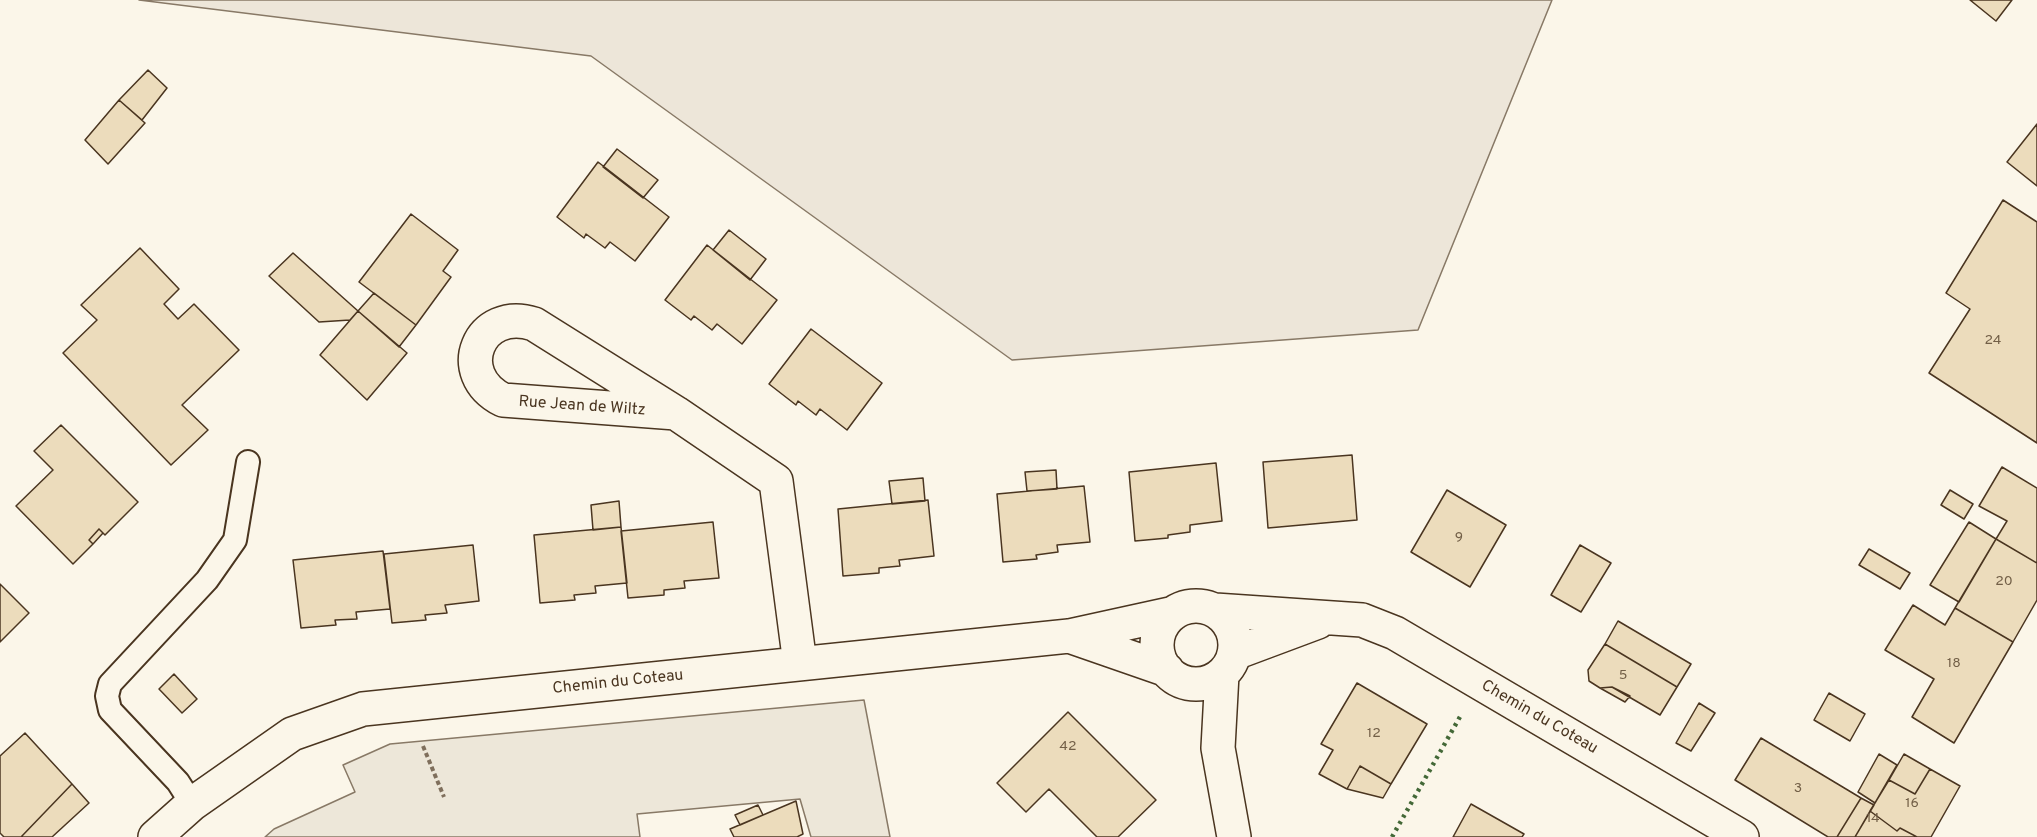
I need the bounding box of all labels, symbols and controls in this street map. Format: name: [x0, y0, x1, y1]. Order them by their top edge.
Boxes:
house number: 24: [1984, 333, 2002, 349]
street label: Rue Jean de Wiltz: [518, 393, 646, 421]
house number: 9: [1455, 530, 1463, 546]
house number: 20: [1995, 574, 2013, 590]
house number: 18: [1947, 656, 1961, 672]
street label: Chemin du Coteau: [552, 667, 684, 699]
house number: 5: [1619, 668, 1627, 684]
street label: Chemin du Coteau: [1477, 677, 1601, 759]
house number: 12: [1367, 726, 1381, 742]
house number: 42: [1059, 739, 1077, 755]
house number: 3: [1794, 781, 1802, 797]
house number: 16: [1905, 796, 1919, 812]
house number: 14: [1866, 811, 1880, 827]

